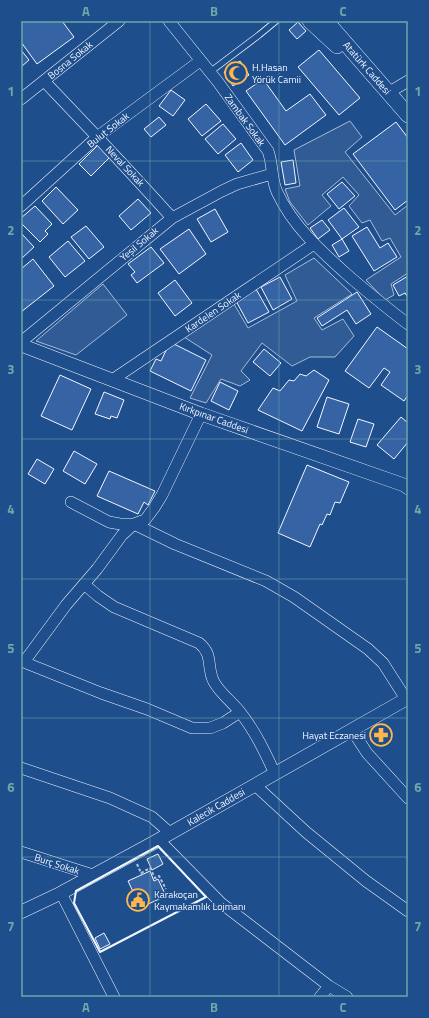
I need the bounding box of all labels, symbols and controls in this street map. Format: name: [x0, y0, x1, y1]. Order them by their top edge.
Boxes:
text: A: [82, 1, 90, 21]
text: B: [210, 1, 218, 21]
text: C: [339, 1, 347, 21]
street label: Bosna Sokak: [44, 37, 96, 83]
street label: Atatürk Caddesi: [340, 38, 394, 98]
mosque icon: H.Hasan Yörük Camii: [223, 60, 249, 86]
place label: H.Hasan Yörük Camii: [252, 60, 301, 87]
text: 1: [7, 81, 15, 101]
text: 1: [414, 81, 422, 101]
street label: Zambak Sokak: [221, 91, 269, 149]
street label: Bulut Sokak: [84, 109, 133, 151]
street label: Neval Sokak: [102, 142, 148, 190]
text: 2: [7, 220, 15, 240]
text: 2: [414, 220, 422, 240]
street label: Yeşil Sokak: [116, 223, 162, 265]
street label: Kardelen Sokak: [182, 288, 244, 336]
text: 3: [7, 359, 15, 379]
text: 3: [414, 359, 422, 379]
street label: Kırkpınar Caddesi: [177, 399, 251, 437]
text: 4: [7, 499, 15, 519]
text: 4: [414, 499, 422, 519]
text: 5: [7, 638, 15, 658]
text: 5: [414, 638, 422, 658]
pharmacy icon: Hayat Eczanesi: [368, 722, 394, 748]
place label: Hayat Eczanesi: [302, 728, 366, 743]
text: 6: [7, 777, 15, 797]
text: 6: [414, 777, 422, 797]
street label: Kalecik Caddesi: [184, 784, 248, 830]
street label: Burç Sokak: [32, 850, 82, 878]
public building icon: Karakoçan Kaymakamlık Lojmanı: [125, 887, 151, 913]
place label: Karakoçan Kaymakamlık Lojmanı: [154, 887, 246, 914]
text: 7: [7, 916, 15, 936]
text: 7: [414, 916, 422, 936]
text: A: [82, 997, 90, 1017]
text: B: [210, 997, 218, 1017]
text: C: [339, 997, 347, 1017]

